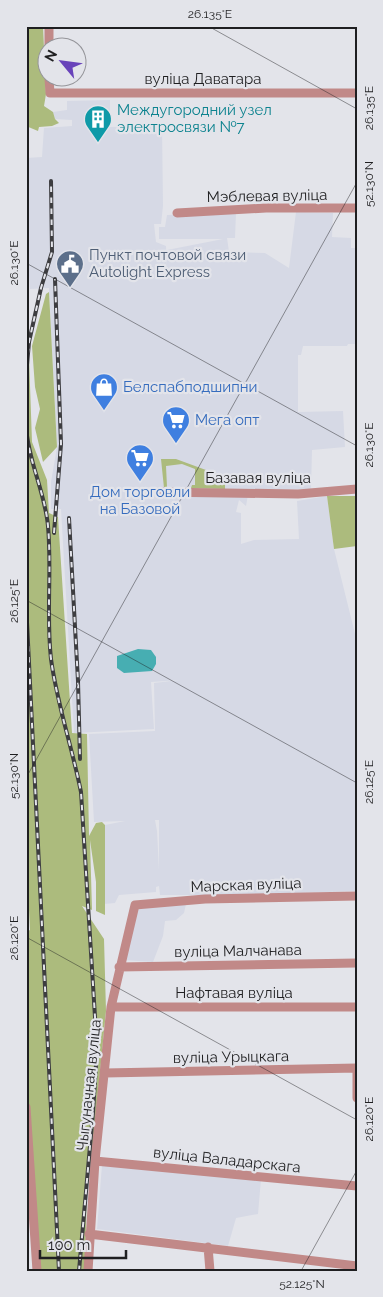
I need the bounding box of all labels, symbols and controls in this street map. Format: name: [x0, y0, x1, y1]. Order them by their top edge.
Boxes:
text: 26.135°E: [188, 7, 232, 21]
north arrow: [38, 38, 88, 88]
text: N: [41, 47, 60, 64]
street label: вуліца Даватара: [145, 70, 261, 88]
text: 26.135°E: [362, 86, 376, 130]
place label: Междугородний узел электросвязи №7: [117, 101, 272, 136]
building icon: Междугородний узел электросвязи №7: [83, 104, 113, 143]
text: 52.130°N: [362, 161, 376, 207]
street label: Мэблевая вуліца: [207, 186, 327, 206]
text: 26.130°E: [7, 241, 21, 285]
place label: Пункт почтовой связи Autolight Express: [89, 246, 246, 281]
public building icon: Пункт почтовой связи Autolight Express: [55, 249, 85, 288]
shop icon: Белспабподшипни: [89, 372, 119, 411]
place label: Белспабподшипни: [123, 378, 257, 396]
supermarket icon: Мега опт: [161, 405, 191, 444]
place label: Мега опт: [195, 411, 260, 429]
text: 26.130°E: [362, 423, 376, 467]
supermarket icon: Дом торговли на Базовой: [125, 443, 155, 482]
street label: Базавая вуліца: [205, 469, 311, 487]
place label: Дом торговли на Базовой: [90, 483, 190, 518]
text: 26.125°E: [7, 579, 21, 623]
text: 52.130°N: [7, 753, 21, 799]
text: 26.125°E: [362, 760, 376, 804]
street label: Марская вуліца: [190, 874, 302, 896]
text: 26.120°E: [7, 916, 21, 960]
street label: вуліца Малчанава: [174, 941, 302, 961]
street label: Нафтавая вуліца: [175, 984, 293, 1002]
street label: Чыгуначная вуліца: [73, 1018, 105, 1152]
street label: вуліца Урыцкага: [173, 1047, 289, 1067]
text: 26.120°E: [362, 1097, 376, 1141]
street label: вуліца Валадарскага: [152, 1143, 302, 1177]
scale bar: [40, 1227, 126, 1259]
text: 100 m: [48, 1236, 90, 1254]
text: 52.125°N: [279, 1277, 325, 1291]

